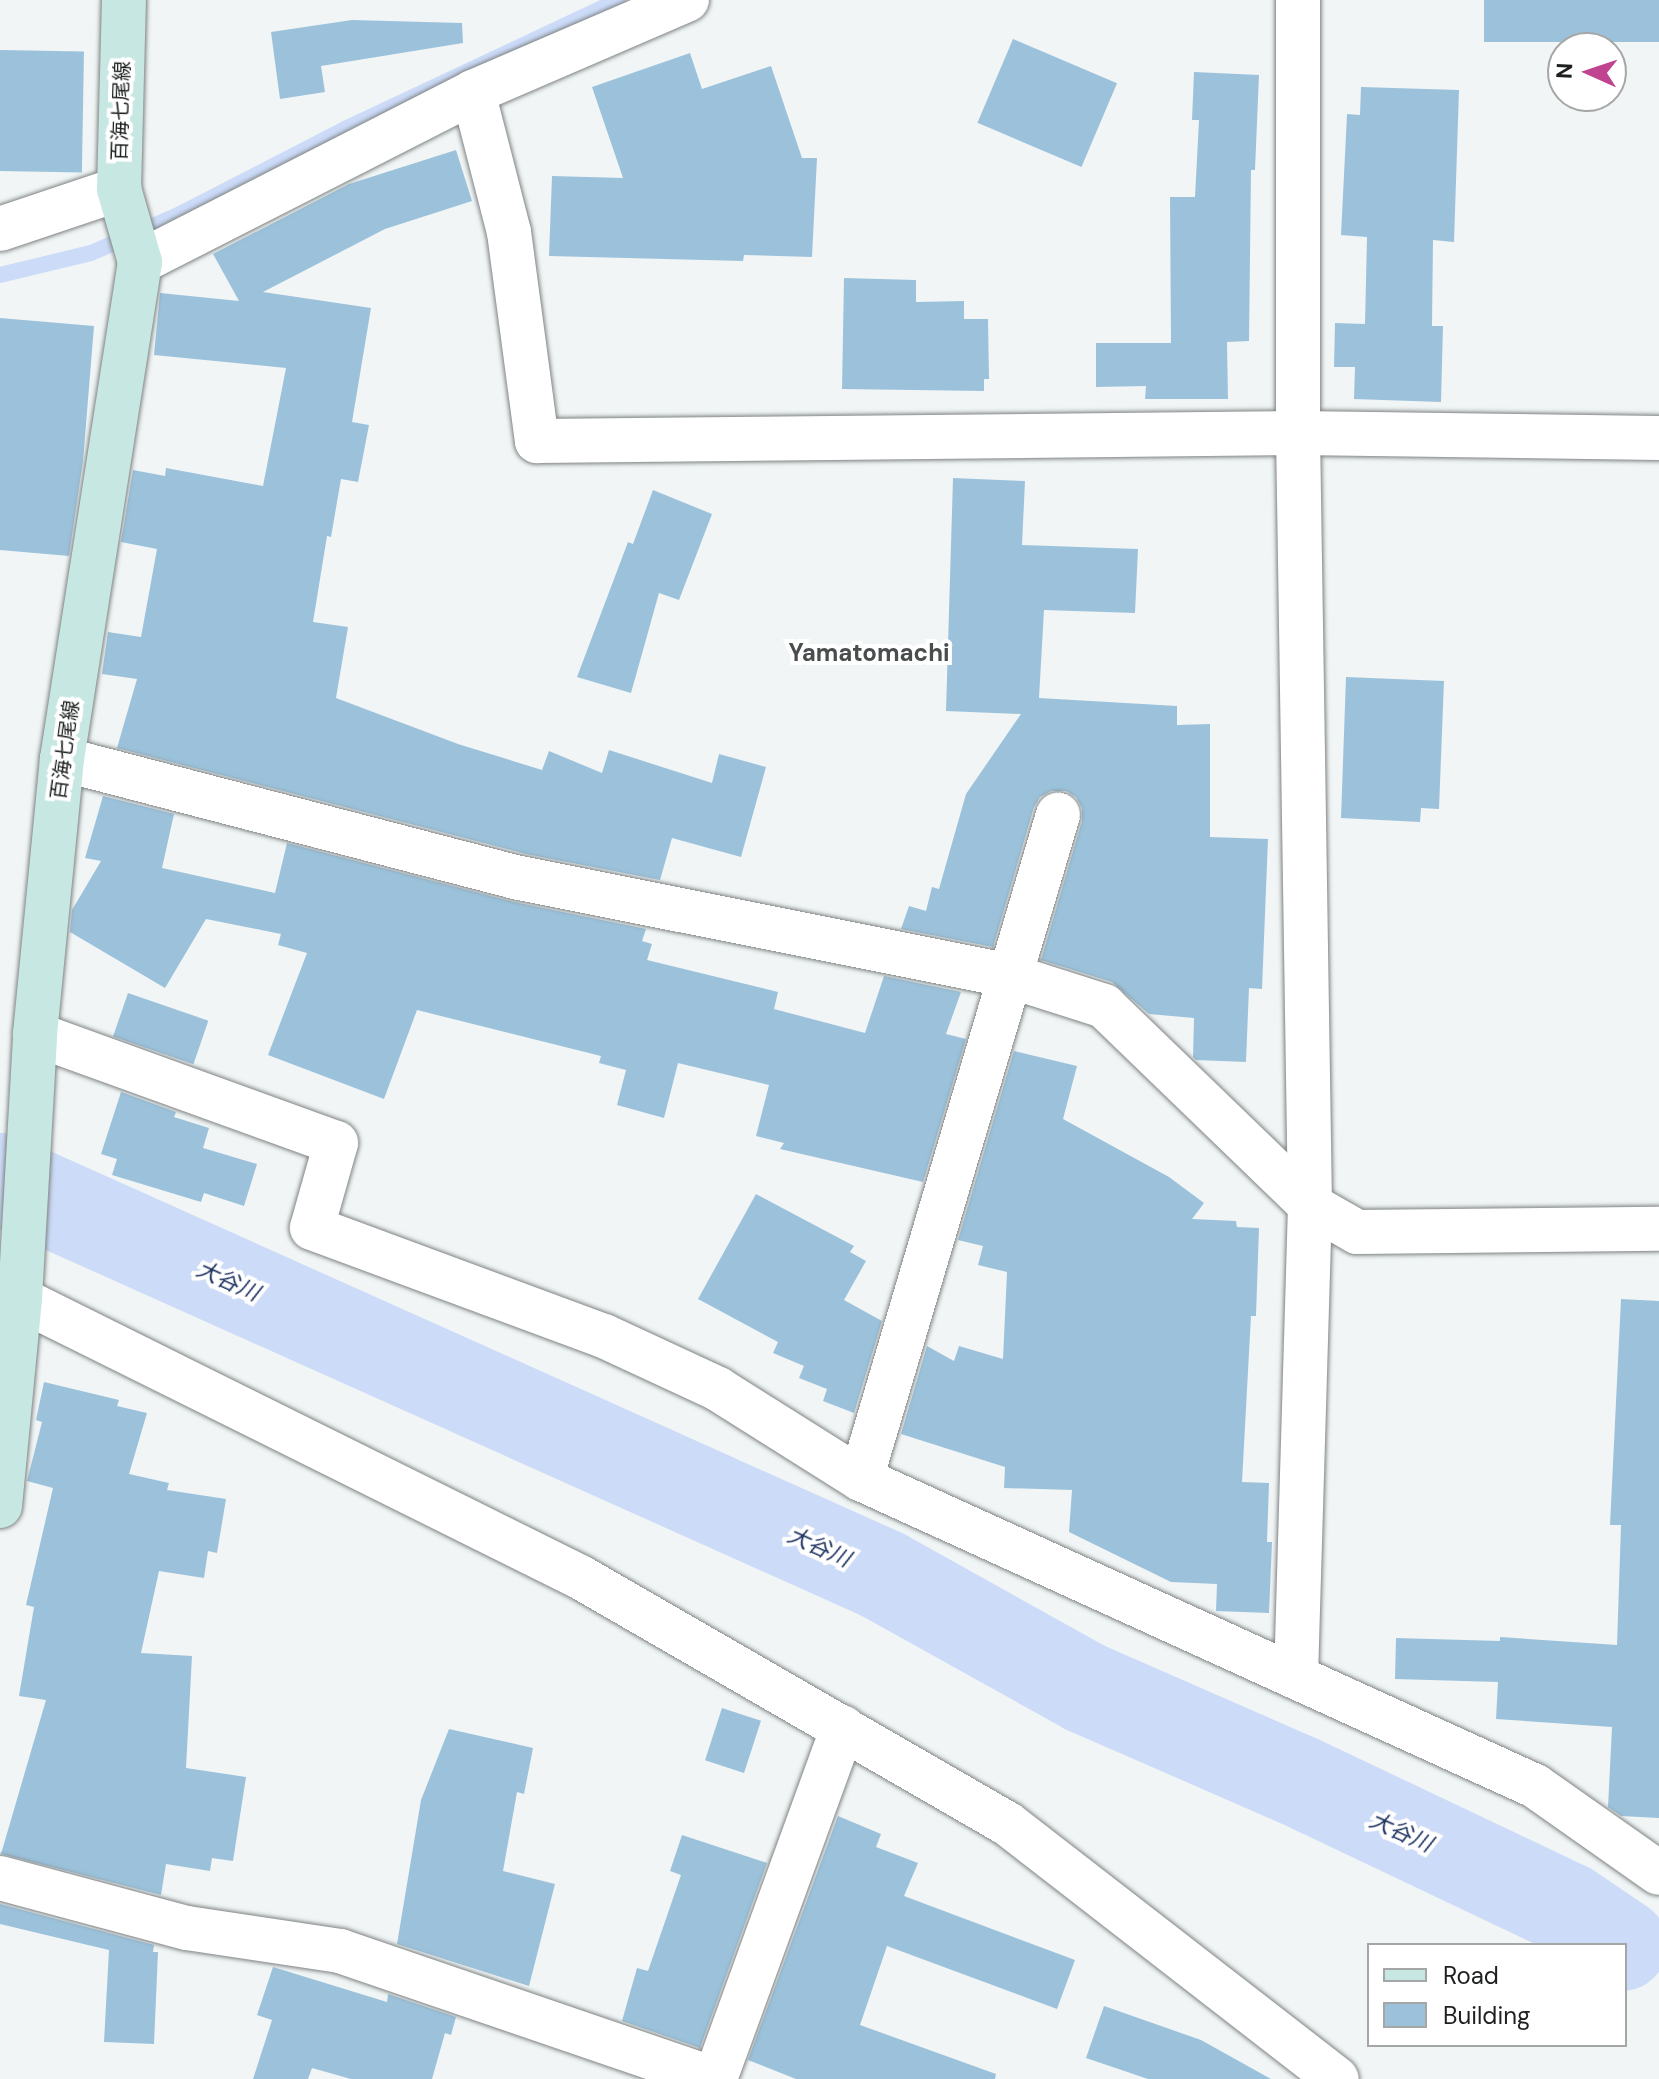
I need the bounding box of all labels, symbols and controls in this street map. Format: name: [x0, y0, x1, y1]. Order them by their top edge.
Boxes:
north arrow: [1547, 32, 1627, 112]
street label: 百海七尾線: [107, 61, 135, 161]
text: N: [1550, 62, 1579, 80]
district label: Yamatomachi: [788, 639, 950, 667]
street label: 百海七尾線: [46, 699, 84, 801]
water label: 大谷川: [192, 1256, 264, 1306]
water label: 大谷川: [783, 1522, 855, 1572]
water label: 大谷川: [1365, 1807, 1437, 1857]
legend: [1367, 1943, 1627, 2047]
text: Road: [1443, 1960, 1499, 1991]
text: Building: [1443, 2000, 1530, 2031]

